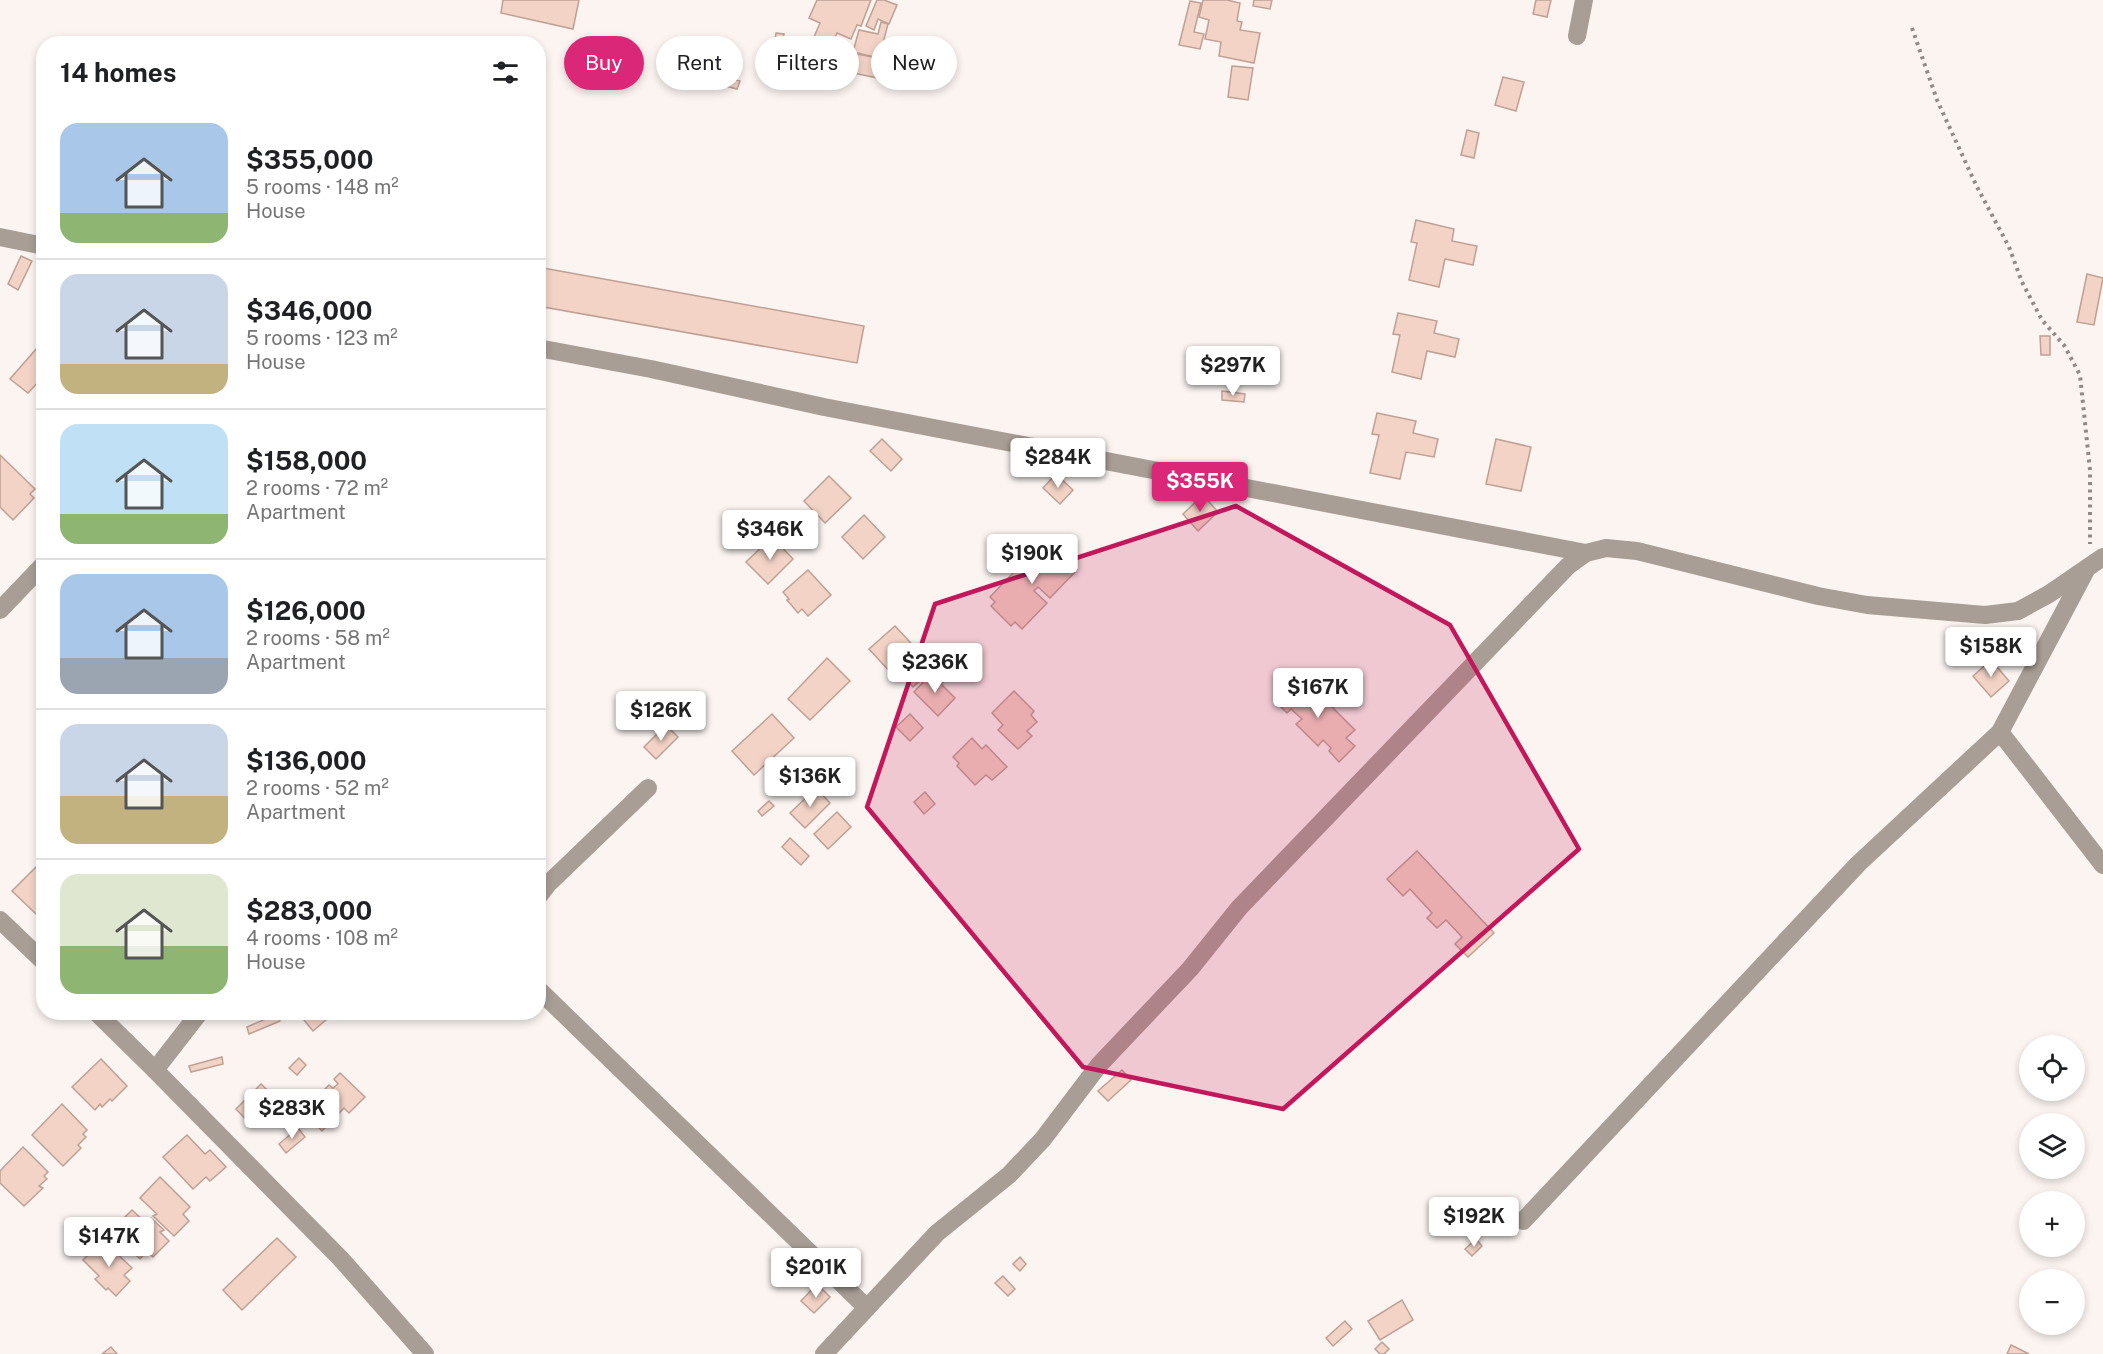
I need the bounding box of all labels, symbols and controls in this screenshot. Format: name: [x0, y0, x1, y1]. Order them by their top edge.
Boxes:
chip: Buy: [564, 36, 644, 90]
chip: Rent: [656, 36, 743, 90]
chip: Filters: [755, 36, 859, 90]
chip: New: [871, 36, 957, 90]
icon: filters: [489, 56, 522, 89]
text: 14 homes: [60, 57, 176, 88]
text: $355,000: [246, 144, 373, 175]
icon: home: [108, 147, 180, 219]
text: 5 rooms · 148 m²: [246, 175, 399, 199]
text: House: [246, 199, 306, 223]
text: $346,000: [246, 295, 372, 326]
icon: home: [108, 298, 180, 370]
text: 5 rooms · 123 m²: [246, 326, 398, 350]
pin: $297K: [1191, 346, 1275, 397]
text: House: [246, 350, 306, 374]
text: $297K: [1200, 353, 1266, 377]
pin: $284K: [1016, 438, 1100, 489]
text: $158,000: [246, 445, 367, 476]
text: $284K: [1024, 445, 1092, 469]
icon: home: [108, 448, 180, 520]
pin: $355K: [1158, 462, 1242, 513]
text: $355K: [1166, 469, 1234, 493]
text: 2 rooms · 72 m²: [246, 476, 388, 500]
text: Apartment: [246, 500, 346, 524]
pin: $346K: [728, 510, 812, 561]
text: $346K: [736, 517, 804, 541]
pin: $190K: [990, 534, 1074, 585]
text: $190K: [1001, 541, 1063, 565]
text: $126,000: [246, 595, 366, 626]
icon: home: [108, 598, 180, 670]
text: 2 rooms · 58 m²: [246, 626, 390, 650]
pin: $158K: [1949, 627, 2033, 678]
text: $158K: [1959, 634, 2023, 658]
pin: $236K: [893, 643, 977, 694]
text: Apartment: [246, 650, 346, 674]
text: $236K: [901, 650, 969, 674]
pin: $167K: [1276, 668, 1360, 719]
text: $167K: [1287, 675, 1349, 699]
pin: $126K: [619, 691, 703, 742]
text: $126K: [630, 698, 692, 722]
text: $136,000: [246, 745, 367, 776]
icon: home: [108, 748, 180, 820]
pin: $136K: [768, 757, 852, 808]
text: $136K: [779, 764, 841, 788]
text: 2 rooms · 52 m²: [246, 776, 389, 800]
text: Apartment: [246, 800, 346, 824]
text: $283,000: [246, 895, 372, 926]
icon: home: [108, 898, 180, 970]
text: 4 rooms · 108 m²: [246, 926, 398, 950]
text: House: [246, 950, 306, 974]
map controls: [2019, 1035, 2085, 1335]
button: locate: [2019, 1035, 2085, 1101]
pin: $283K: [250, 1089, 334, 1140]
text: $283K: [258, 1096, 326, 1120]
button: layers: [2019, 1113, 2085, 1179]
button: +: [2019, 1191, 2085, 1257]
pin: $192K: [1432, 1197, 1516, 1248]
text: $192K: [1443, 1204, 1505, 1228]
pin: $147K: [67, 1217, 151, 1268]
text: $147K: [78, 1224, 140, 1248]
pin: $201K: [774, 1248, 858, 1299]
text: $201K: [785, 1255, 847, 1279]
button: −: [2019, 1269, 2085, 1335]

